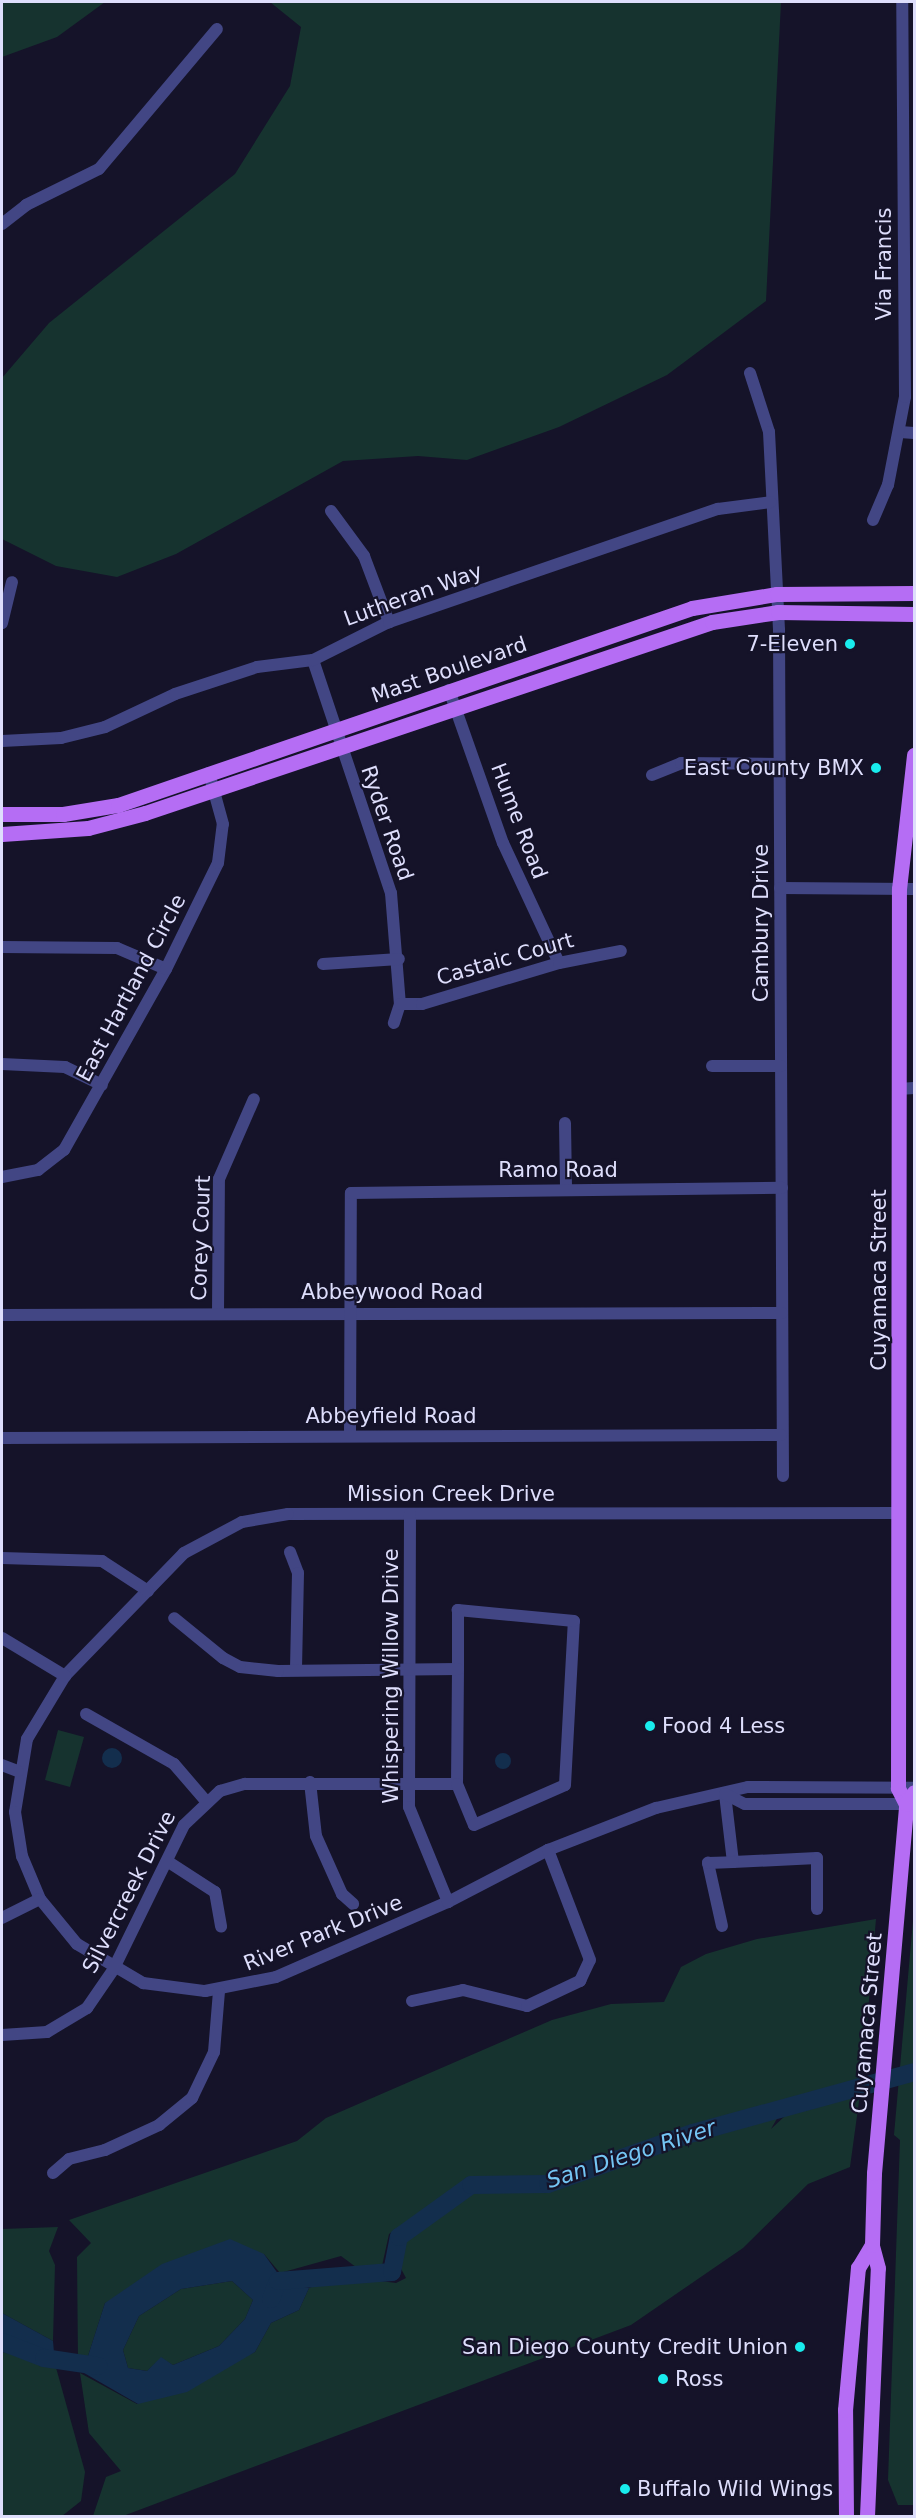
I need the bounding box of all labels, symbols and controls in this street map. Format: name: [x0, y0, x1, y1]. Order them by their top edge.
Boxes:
street label: Via Francis: [871, 208, 897, 320]
street label: Lutheran Way: [340, 558, 486, 632]
place label: 7-Eleven: [746, 631, 838, 657]
street label: Mast Boulevard: [368, 632, 530, 708]
marker: 7-Eleven: [843, 637, 857, 651]
place label: East County BMX: [684, 755, 864, 781]
street label: Hume Road: [485, 760, 553, 882]
marker: East County BMX: [869, 761, 883, 775]
street label: Ryder Road: [356, 762, 418, 884]
street label: Cambury Drive: [748, 844, 774, 1002]
street label: East Hartland Circle: [71, 890, 191, 1086]
street label: Castaic Court: [434, 927, 576, 991]
street label: Ramo Road: [498, 1157, 618, 1183]
street label: Corey Court: [186, 1175, 216, 1301]
street label: Cuyamaca Street: [866, 1189, 892, 1371]
street label: Abbeywood Road: [301, 1279, 483, 1305]
street label: Abbeyfield Road: [305, 1403, 477, 1429]
street label: Mission Creek Drive: [347, 1481, 555, 1507]
street label: Whispering Willow Drive: [378, 1548, 404, 1804]
place label: Food 4 Less: [662, 1713, 785, 1739]
marker: Food 4 Less: [643, 1719, 657, 1733]
street label: Silvercreek Drive: [77, 1807, 181, 1977]
street label: River Park Drive: [240, 1890, 406, 1976]
street label: Cuyamaca Street: [847, 1932, 887, 2114]
water label: San Diego River: [543, 2114, 719, 2194]
place label: San Diego County Credit Union: [462, 2334, 788, 2360]
marker: San Diego County Credit Union: [793, 2340, 807, 2354]
place label: Ross: [675, 2366, 723, 2392]
marker: Ross: [656, 2372, 670, 2386]
place label: Buffalo Wild Wings: [637, 2476, 833, 2502]
marker: Buffalo Wild Wings: [618, 2482, 632, 2496]

